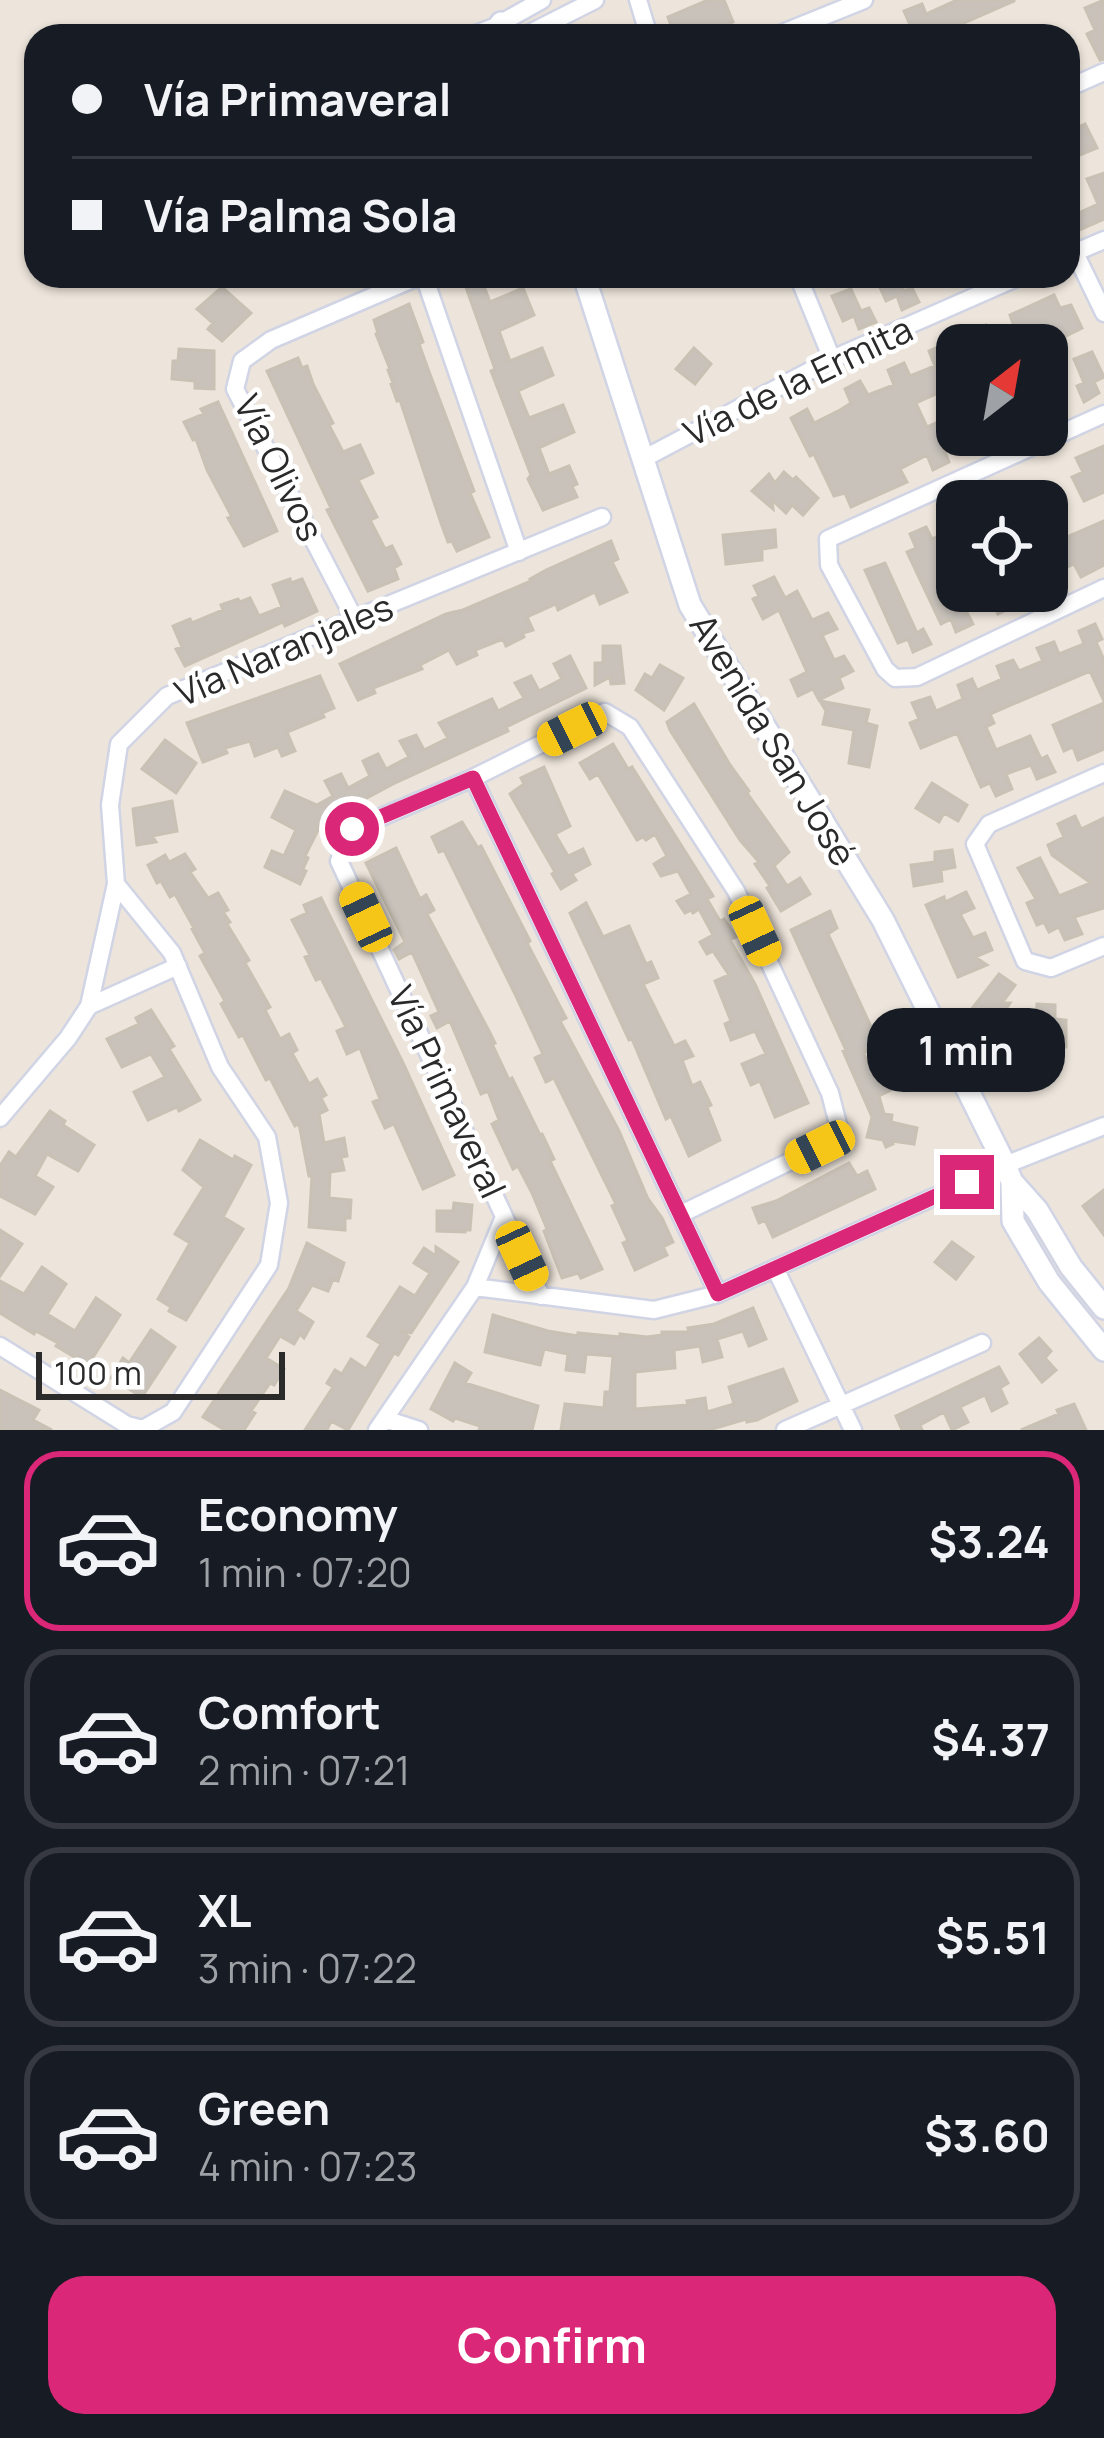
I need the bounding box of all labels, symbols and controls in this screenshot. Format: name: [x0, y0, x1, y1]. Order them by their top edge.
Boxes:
text: Vía Primaveral: [144, 68, 451, 130]
text: Vía Palma Sola: [144, 184, 457, 246]
street label: Vía de la Ermita: [675, 304, 920, 457]
north arrow: [936, 324, 1068, 456]
map controls: [936, 324, 1068, 612]
street label: Vía Olivos: [223, 386, 336, 549]
button: locate: [936, 480, 1068, 612]
street label: Vía Naranjales: [167, 582, 400, 717]
street label: Avenida San José: [679, 604, 868, 875]
car: [532, 697, 612, 761]
route start: [325, 802, 379, 856]
car: [334, 877, 398, 957]
car: [723, 891, 787, 971]
street label: Vía Primaveral: [377, 978, 518, 1206]
callout: 1 min: [868, 1008, 1066, 1092]
text: 1 min: [918, 1023, 1014, 1077]
car: [780, 1115, 860, 1179]
route end: [940, 1155, 994, 1209]
car: [490, 1216, 554, 1296]
scale bar: [36, 1346, 285, 1399]
text: 100 m: [54, 1350, 142, 1395]
text: Economy: [198, 1483, 398, 1545]
icon: car: [54, 1487, 162, 1595]
text: $3.24: [929, 1510, 1050, 1572]
text: 1 min · 07:20: [198, 1545, 412, 1599]
text: Comfort: [198, 1681, 381, 1743]
icon: car: [54, 1685, 162, 1793]
text: $4.37: [931, 1708, 1050, 1770]
text: 2 min · 07:21: [198, 1743, 410, 1797]
text: XL: [198, 1879, 252, 1941]
icon: car: [54, 1883, 162, 1991]
text: $5.51: [936, 1906, 1050, 1968]
text: 3 min · 07:22: [198, 1941, 417, 1995]
text: Green: [198, 2077, 330, 2139]
icon: car: [54, 2081, 162, 2189]
text: $3.60: [924, 2104, 1050, 2166]
text: 4 min · 07:23: [198, 2139, 417, 2193]
button: Confirm: [48, 2276, 1056, 2414]

